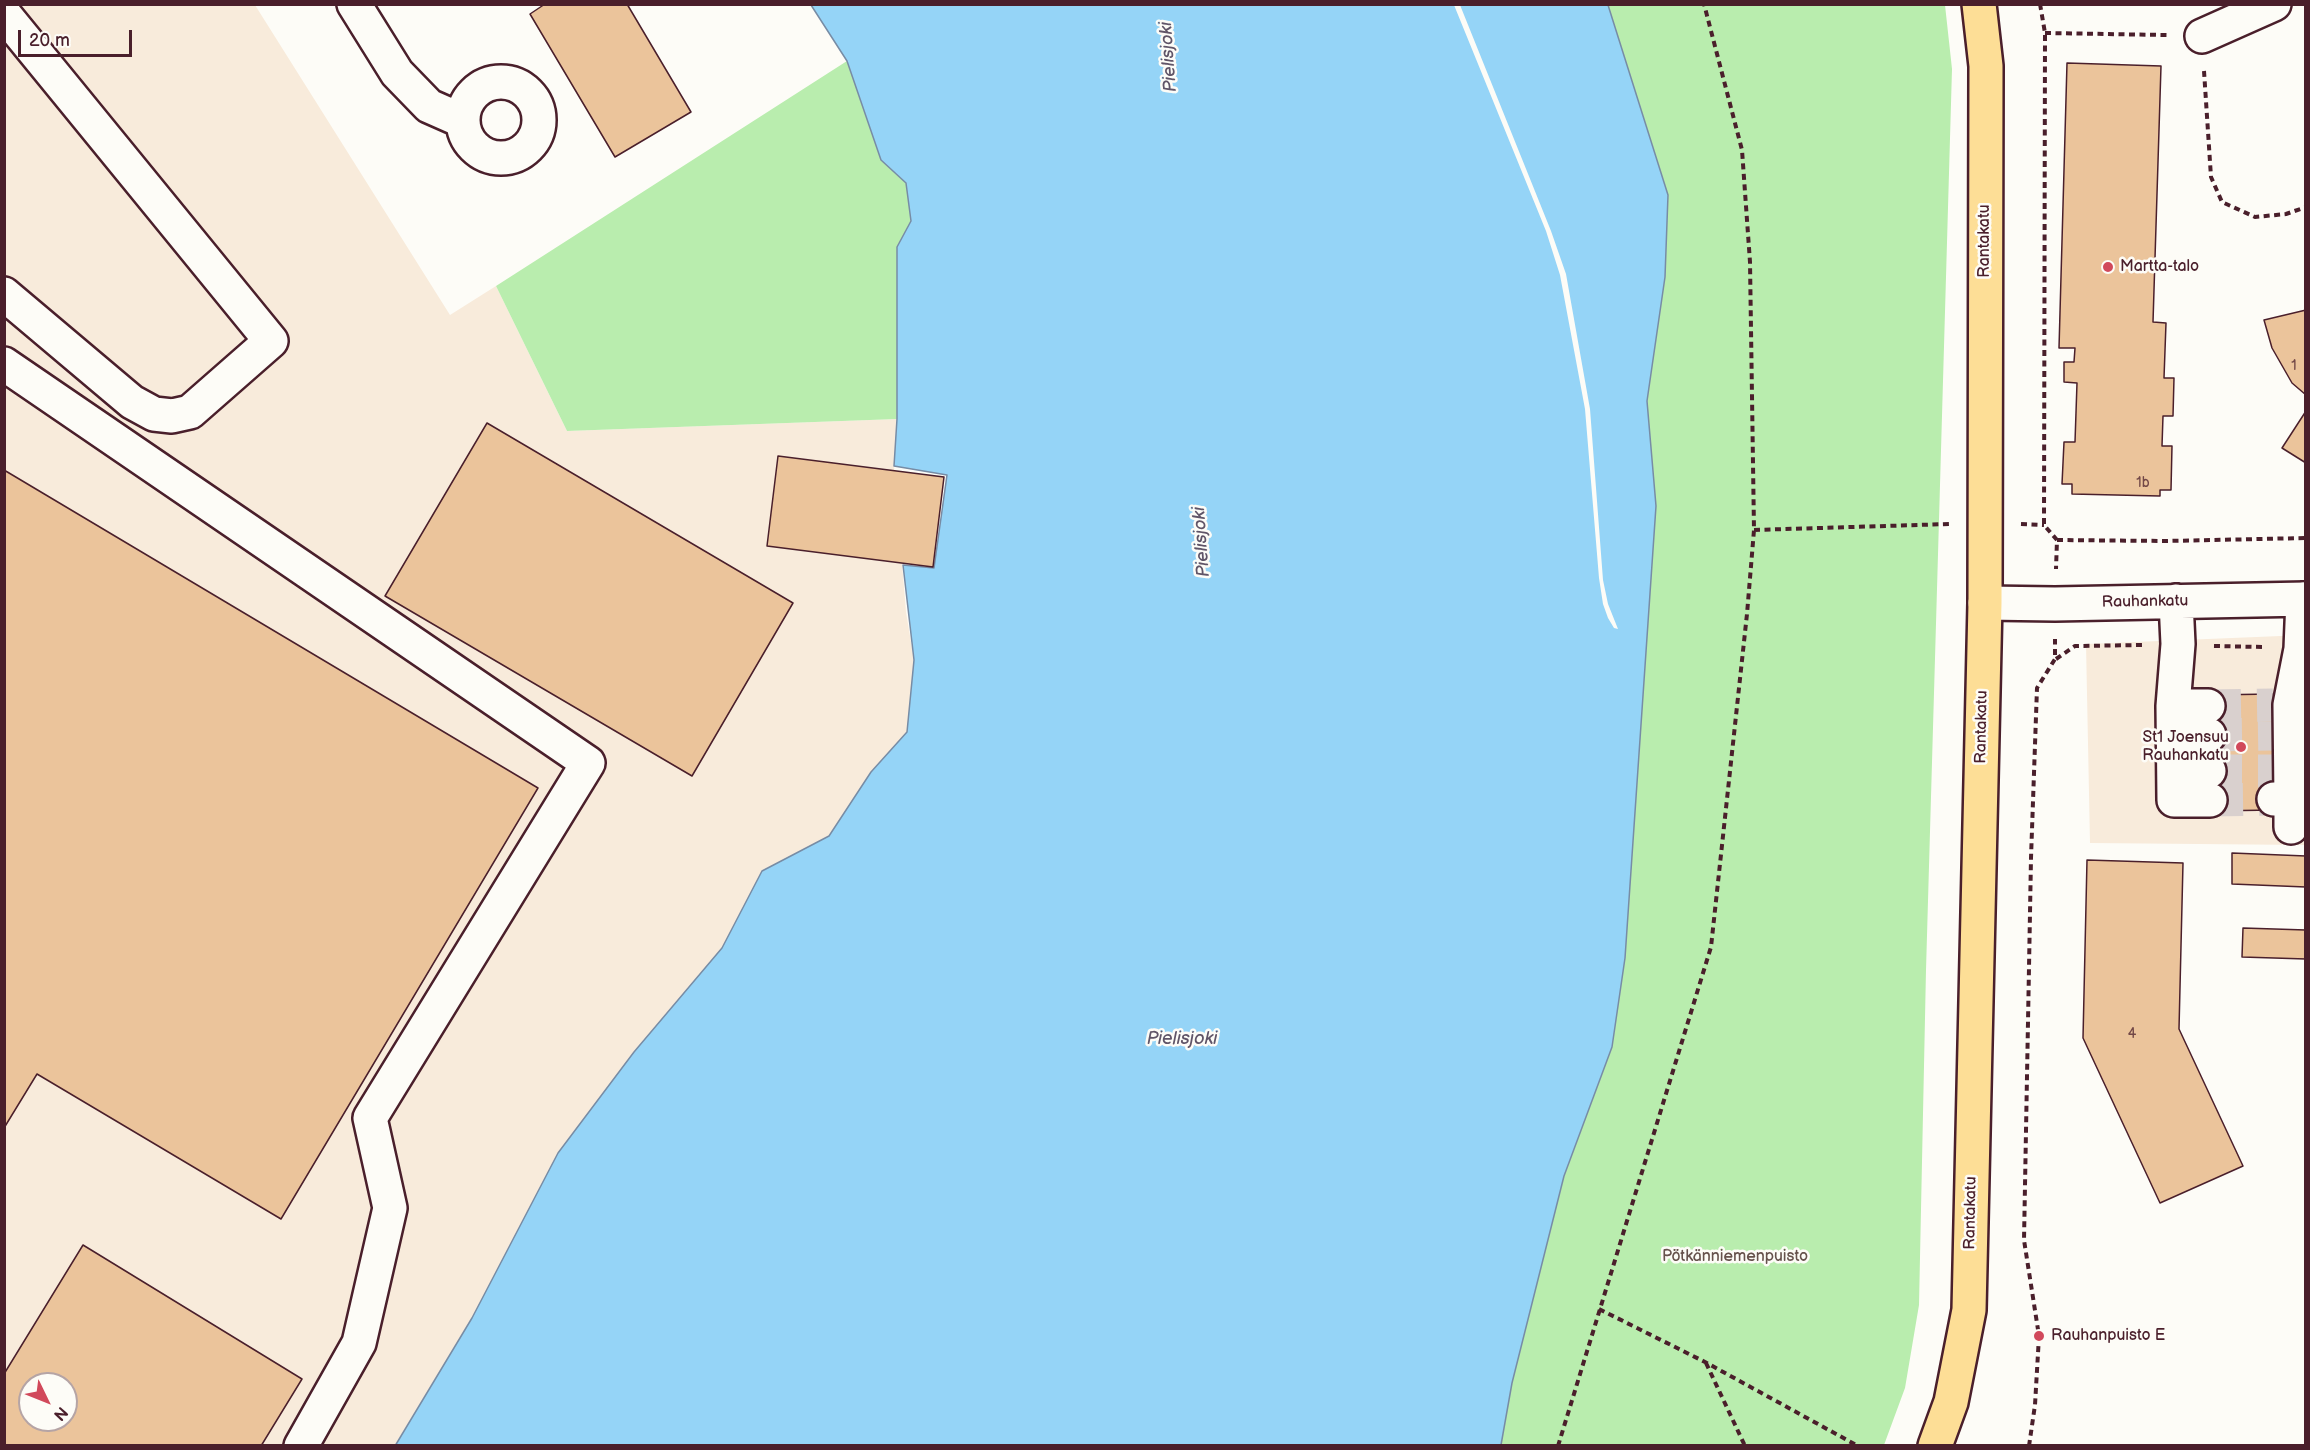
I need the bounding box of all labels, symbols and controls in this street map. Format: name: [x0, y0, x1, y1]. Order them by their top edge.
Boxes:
scale bar: [21, 18, 135, 56]
water label: Pielisjoki: [1156, 21, 1182, 93]
text: 20 m: [29, 30, 70, 51]
street label: Rantakatu: [1975, 204, 1995, 278]
place label: Martta-talo: [2120, 257, 2199, 277]
marker: Martta-talo: [2101, 260, 2115, 274]
house number: 1: [2291, 358, 2297, 374]
house number: 1b: [2136, 475, 2150, 491]
water label: Pielisjoki: [1189, 506, 1215, 578]
street label: Rauhankatu: [2102, 592, 2188, 612]
street label: Rantakatu: [1972, 690, 1992, 764]
place label: St1 Joensuu Rauhankatu: [2142, 728, 2229, 766]
marker: St1 Joensuu Rauhankatu: [2234, 740, 2248, 754]
house number: 4: [2128, 1026, 2136, 1042]
water label: Pielisjoki: [1147, 1028, 1217, 1050]
street label: Rantakatu: [1961, 1176, 1981, 1250]
park label: Pötkänniemenpuisto: [1662, 1247, 1808, 1267]
place label: Rauhanpuisto E: [2051, 1326, 2165, 1346]
marker: Rauhanpuisto E: [2032, 1329, 2046, 1343]
north arrow: [18, 1372, 78, 1432]
text: N: [49, 1402, 71, 1424]

